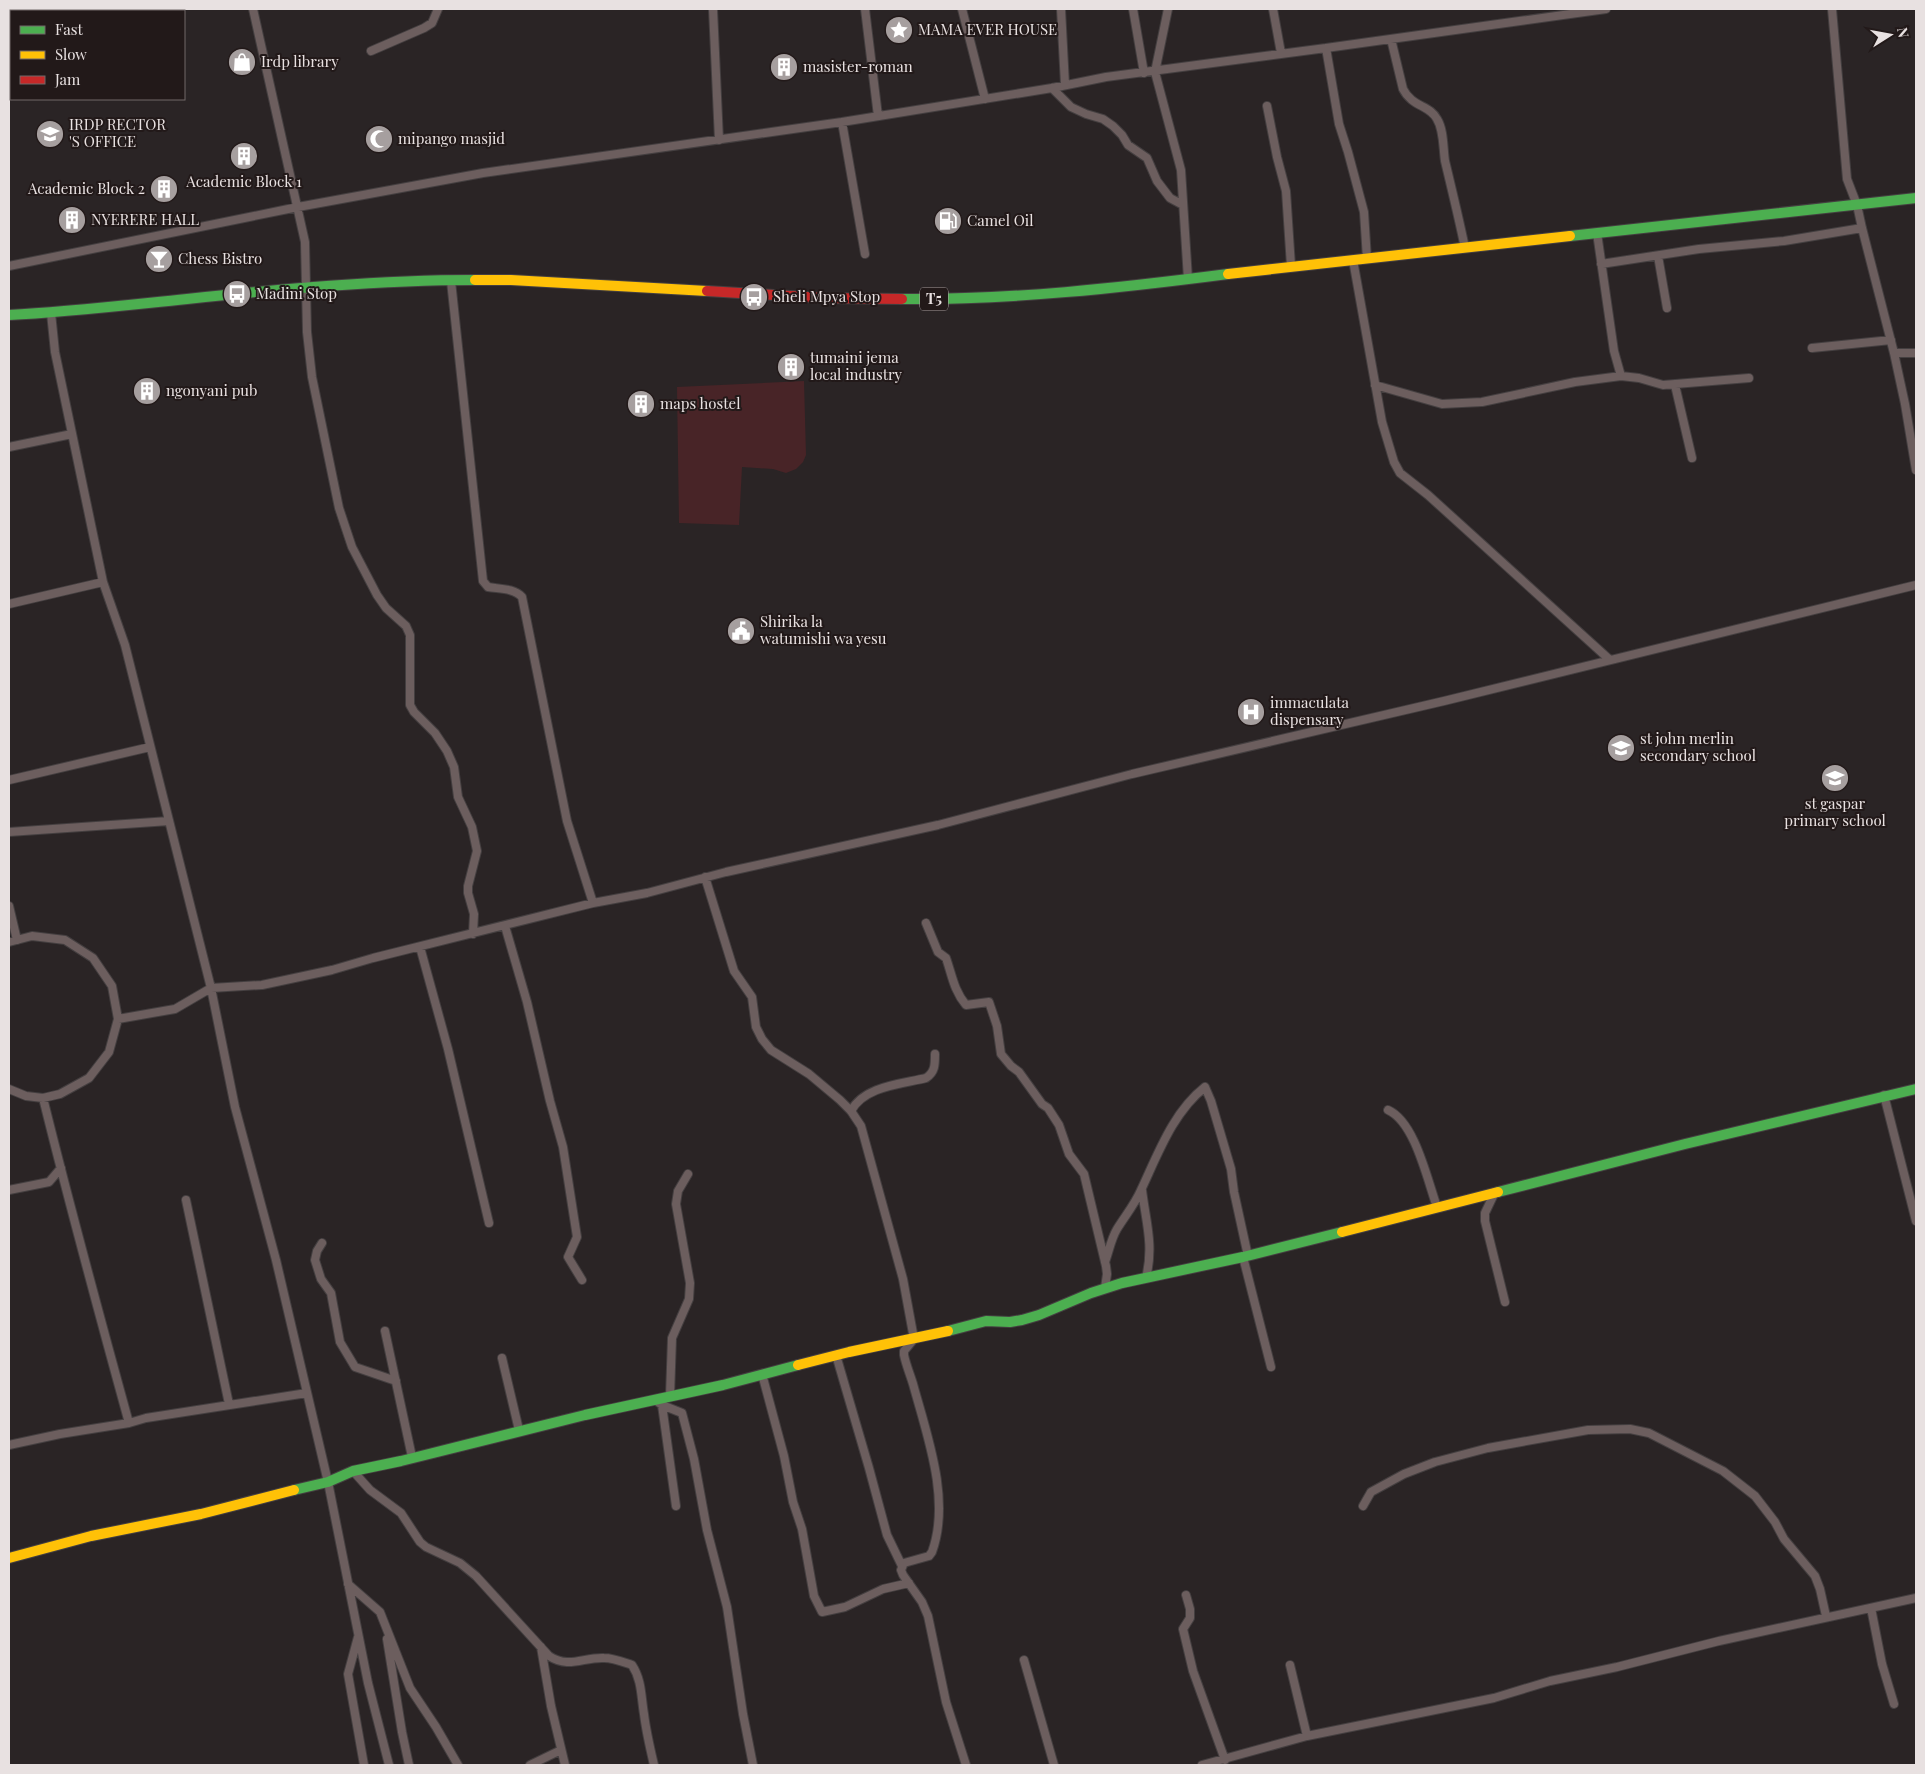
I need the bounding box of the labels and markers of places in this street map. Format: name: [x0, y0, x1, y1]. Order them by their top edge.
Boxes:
place icon: MAMA EVER HOUSE: [884, 15, 914, 45]
place label: MAMA EVER HOUSE: [918, 19, 1057, 39]
shop icon: Irdp library: [227, 47, 257, 77]
place label: Irdp library: [261, 51, 339, 71]
building icon: masister-roman: [769, 52, 799, 82]
place label: masister-roman: [803, 56, 913, 76]
place label: IRDP RECTOR 'S OFFICE: [69, 114, 166, 151]
school or university icon: IRDP RECTOR 'S OFFICE: [35, 119, 65, 149]
mosque icon: mipango masjid: [364, 124, 394, 154]
place label: mipango masjid: [398, 128, 505, 148]
building icon: Academic Block 1: [229, 141, 259, 171]
place label: Academic Block 1: [185, 171, 302, 191]
building icon: Academic Block 2: [149, 174, 179, 204]
place label: Academic Block 2: [27, 178, 145, 198]
building icon: NYERERE HALL: [57, 205, 87, 235]
fuel station icon: Camel Oil: [933, 206, 963, 236]
place label: NYERERE HALL: [91, 209, 199, 229]
place label: Camel Oil: [967, 210, 1034, 230]
bar icon: Chess Bistro: [144, 244, 174, 274]
place label: Chess Bistro: [178, 248, 262, 268]
bus stop icon: Madini Stop: [222, 279, 252, 309]
bus stop icon: Sheli Mpya Stop: [739, 282, 769, 312]
place label: Madini Stop: [256, 283, 337, 303]
place label: Sheli Mpya Stop: [773, 286, 881, 306]
place label: tumaini jema local industry: [810, 347, 903, 384]
building icon: tumaini jema local industry: [776, 352, 806, 382]
building icon: ngonyani pub: [132, 376, 162, 406]
place label: ngonyani pub: [166, 380, 258, 400]
building icon: maps hostel: [626, 389, 656, 419]
place label: maps hostel: [660, 393, 740, 413]
place label: Shirika la watumishi wa yesu: [760, 611, 887, 648]
public building icon: Shirika la watumishi wa yesu: [726, 616, 756, 646]
place label: immaculata dispensary: [1270, 692, 1350, 729]
hospital icon: immaculata dispensary: [1236, 697, 1266, 727]
place label: st john merlin secondary school: [1640, 728, 1756, 765]
school or university icon: st john merlin secondary school: [1606, 733, 1636, 763]
school or university icon: st gaspar primary school: [1820, 763, 1850, 793]
place label: st gaspar primary school: [1784, 793, 1886, 830]

